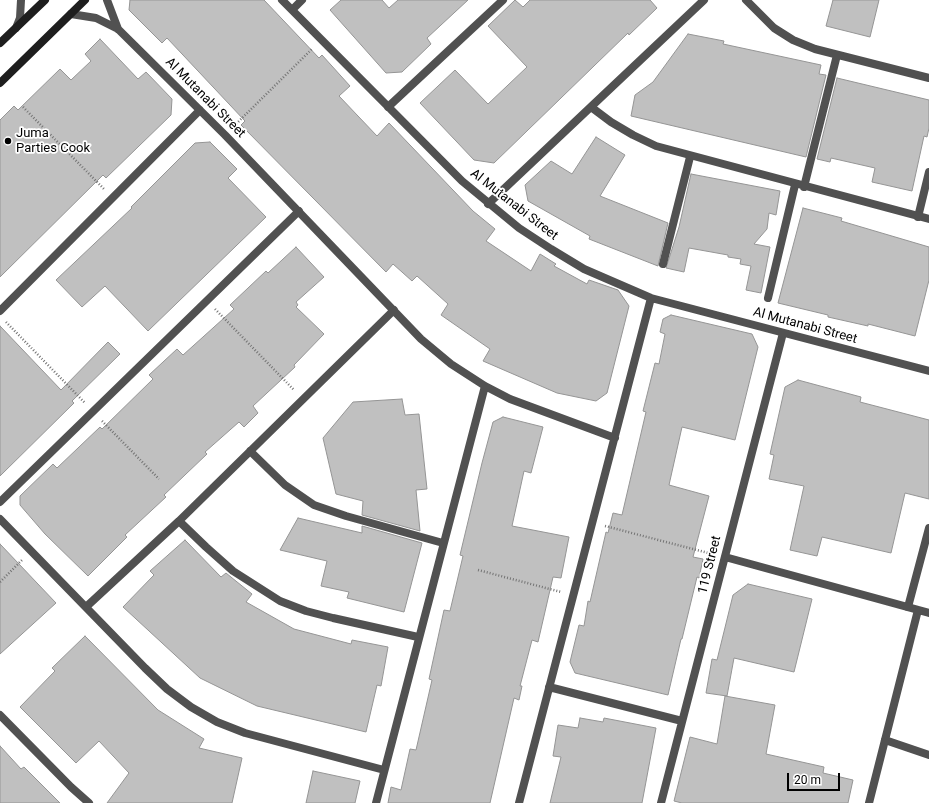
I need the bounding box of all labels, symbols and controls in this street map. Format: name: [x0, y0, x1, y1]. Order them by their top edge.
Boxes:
street label: Al Mutanabi Street: [162, 55, 248, 141]
place label: Juma Parties Cook: [16, 126, 90, 157]
marker: Juma Parties Cook: [3, 136, 13, 146]
street label: Al Mutanabi Street: [467, 166, 561, 244]
street label: Al Mutanabi Street: [751, 305, 859, 347]
street label: 119 Street: [695, 534, 725, 596]
scale bar: [789, 765, 842, 791]
text: 20 m: [794, 773, 821, 787]

